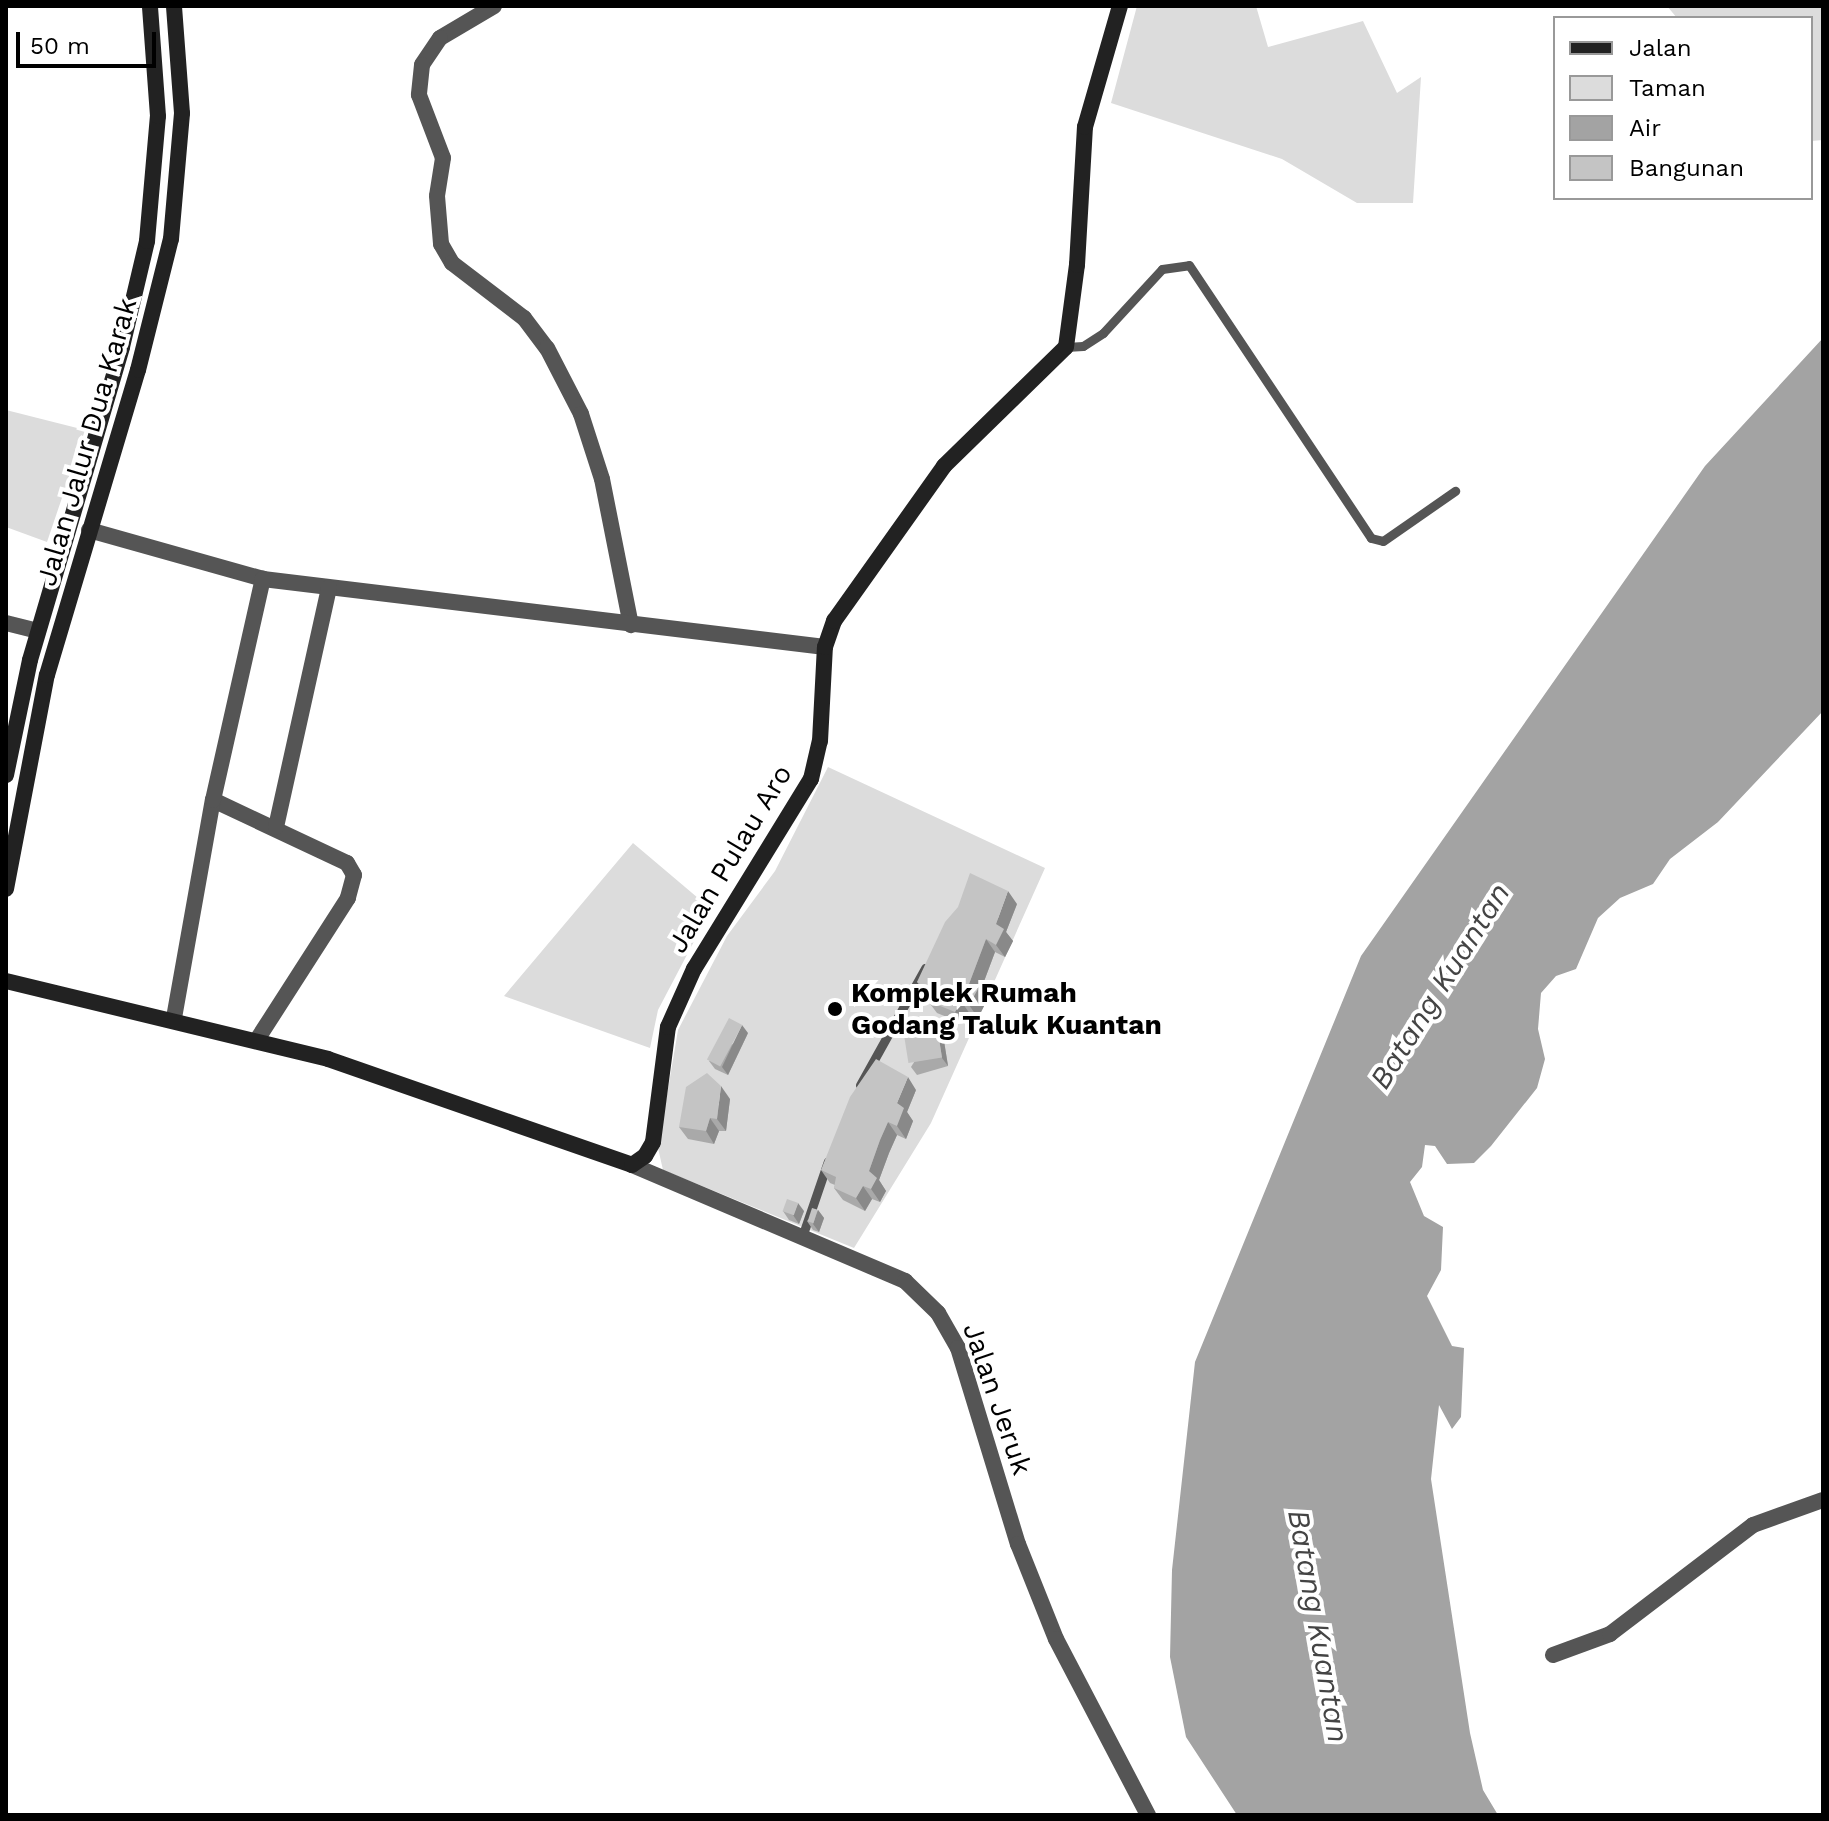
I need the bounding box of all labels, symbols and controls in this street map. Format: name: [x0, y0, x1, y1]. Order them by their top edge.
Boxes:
scale bar: [20, 16, 160, 66]
legend: [1553, 16, 1813, 200]
text: 50 m: [30, 32, 90, 60]
text: Jalan: [1629, 34, 1692, 62]
text: Taman: [1629, 74, 1706, 102]
text: Air: [1629, 114, 1661, 142]
text: Bangunan: [1629, 154, 1744, 182]
street label: Jalan Jalur Dua Karak: [30, 293, 144, 591]
street label: Jalan Pulau Aro: [660, 758, 800, 960]
water label: Batang Kuantan: [1362, 876, 1518, 1096]
place label: Komplek Rumah Godang Taluk Kuantan: [851, 976, 1163, 1042]
marker: Komplek Rumah Godang Taluk Kuantan: [826, 1000, 844, 1018]
street label: Jalan Jeruk: [955, 1318, 1039, 1480]
water label: Batang Kuantan: [1280, 1507, 1356, 1745]

